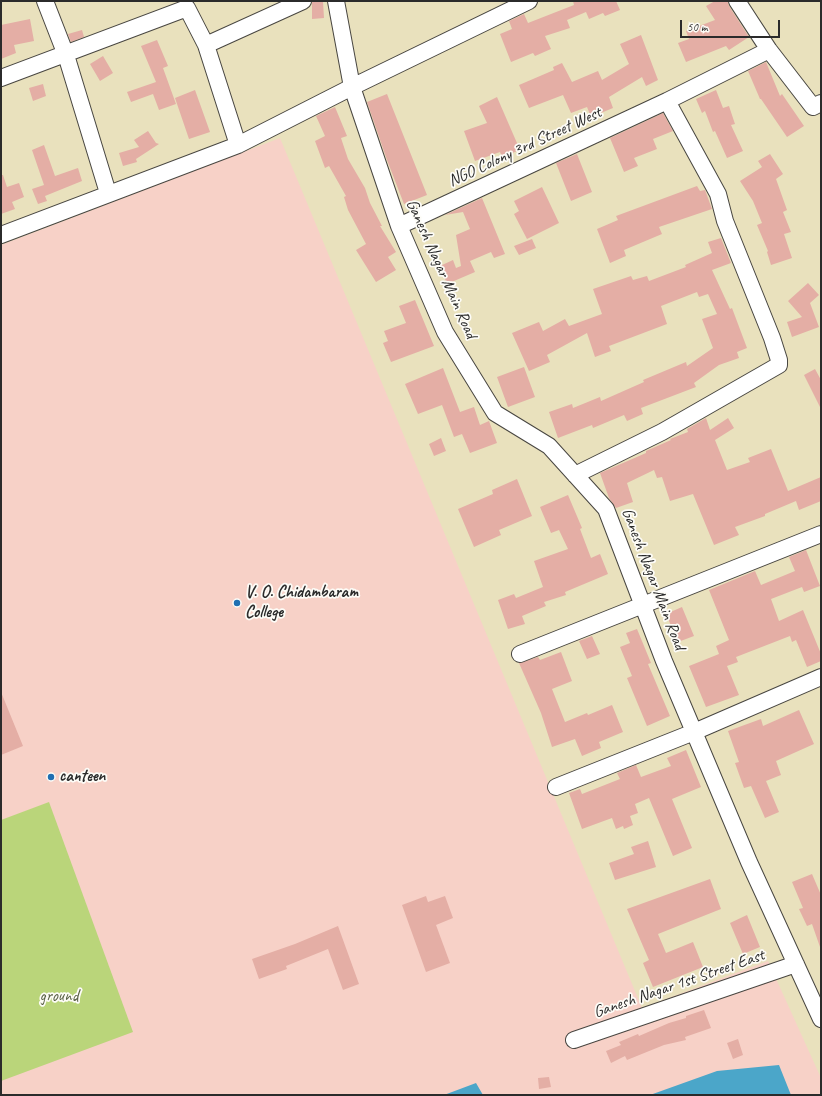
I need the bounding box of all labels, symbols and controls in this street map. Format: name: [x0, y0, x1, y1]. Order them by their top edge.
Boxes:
scale bar: [682, 12, 782, 38]
text: 50 m: [687, 19, 707, 35]
street label: NGO Colony 3rd Street West: [445, 103, 605, 191]
street label: Ganesh Nagar Main Road: [401, 196, 481, 342]
street label: Ganesh Nagar Main Road: [617, 505, 689, 653]
place label: V. O. Chidambaram College: [245, 583, 358, 623]
marker: V. O. Chidambaram College: [232, 598, 242, 608]
place label: canteen: [59, 767, 105, 787]
marker: canteen: [46, 772, 56, 782]
street label: Ganesh Nagar 1st Street East: [591, 945, 767, 1023]
park label: ground: [40, 987, 78, 1007]

